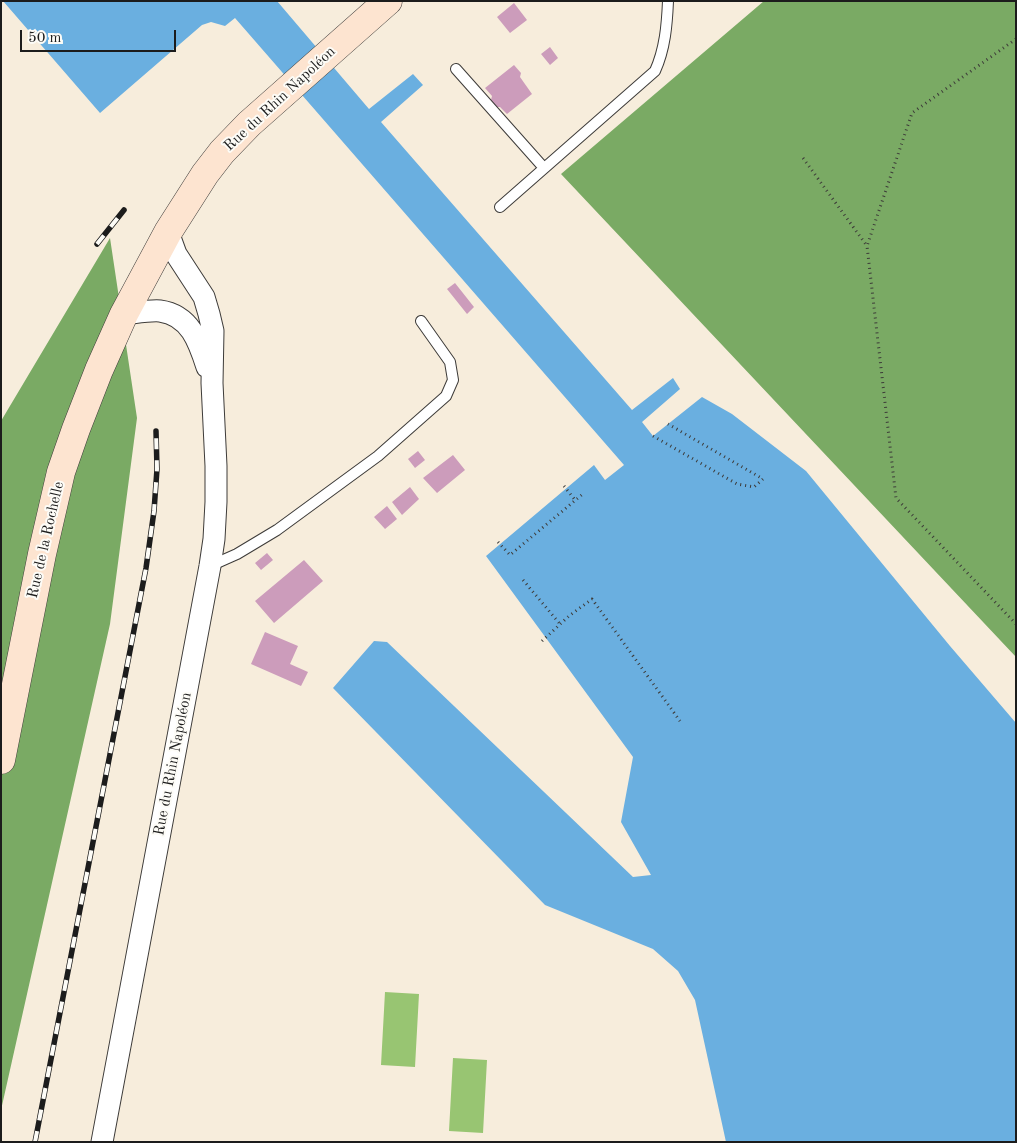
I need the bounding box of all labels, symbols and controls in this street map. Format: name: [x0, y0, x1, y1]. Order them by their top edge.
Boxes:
scale bar: [22, 20, 179, 52]
text: 50 m: [28, 31, 62, 46]
street label: Rue du Rhin Napoléon: [221, 43, 339, 155]
street label: Rue de la Rochelle: [24, 480, 68, 600]
street label: Rue du Rhin Napoléon: [150, 691, 196, 837]

